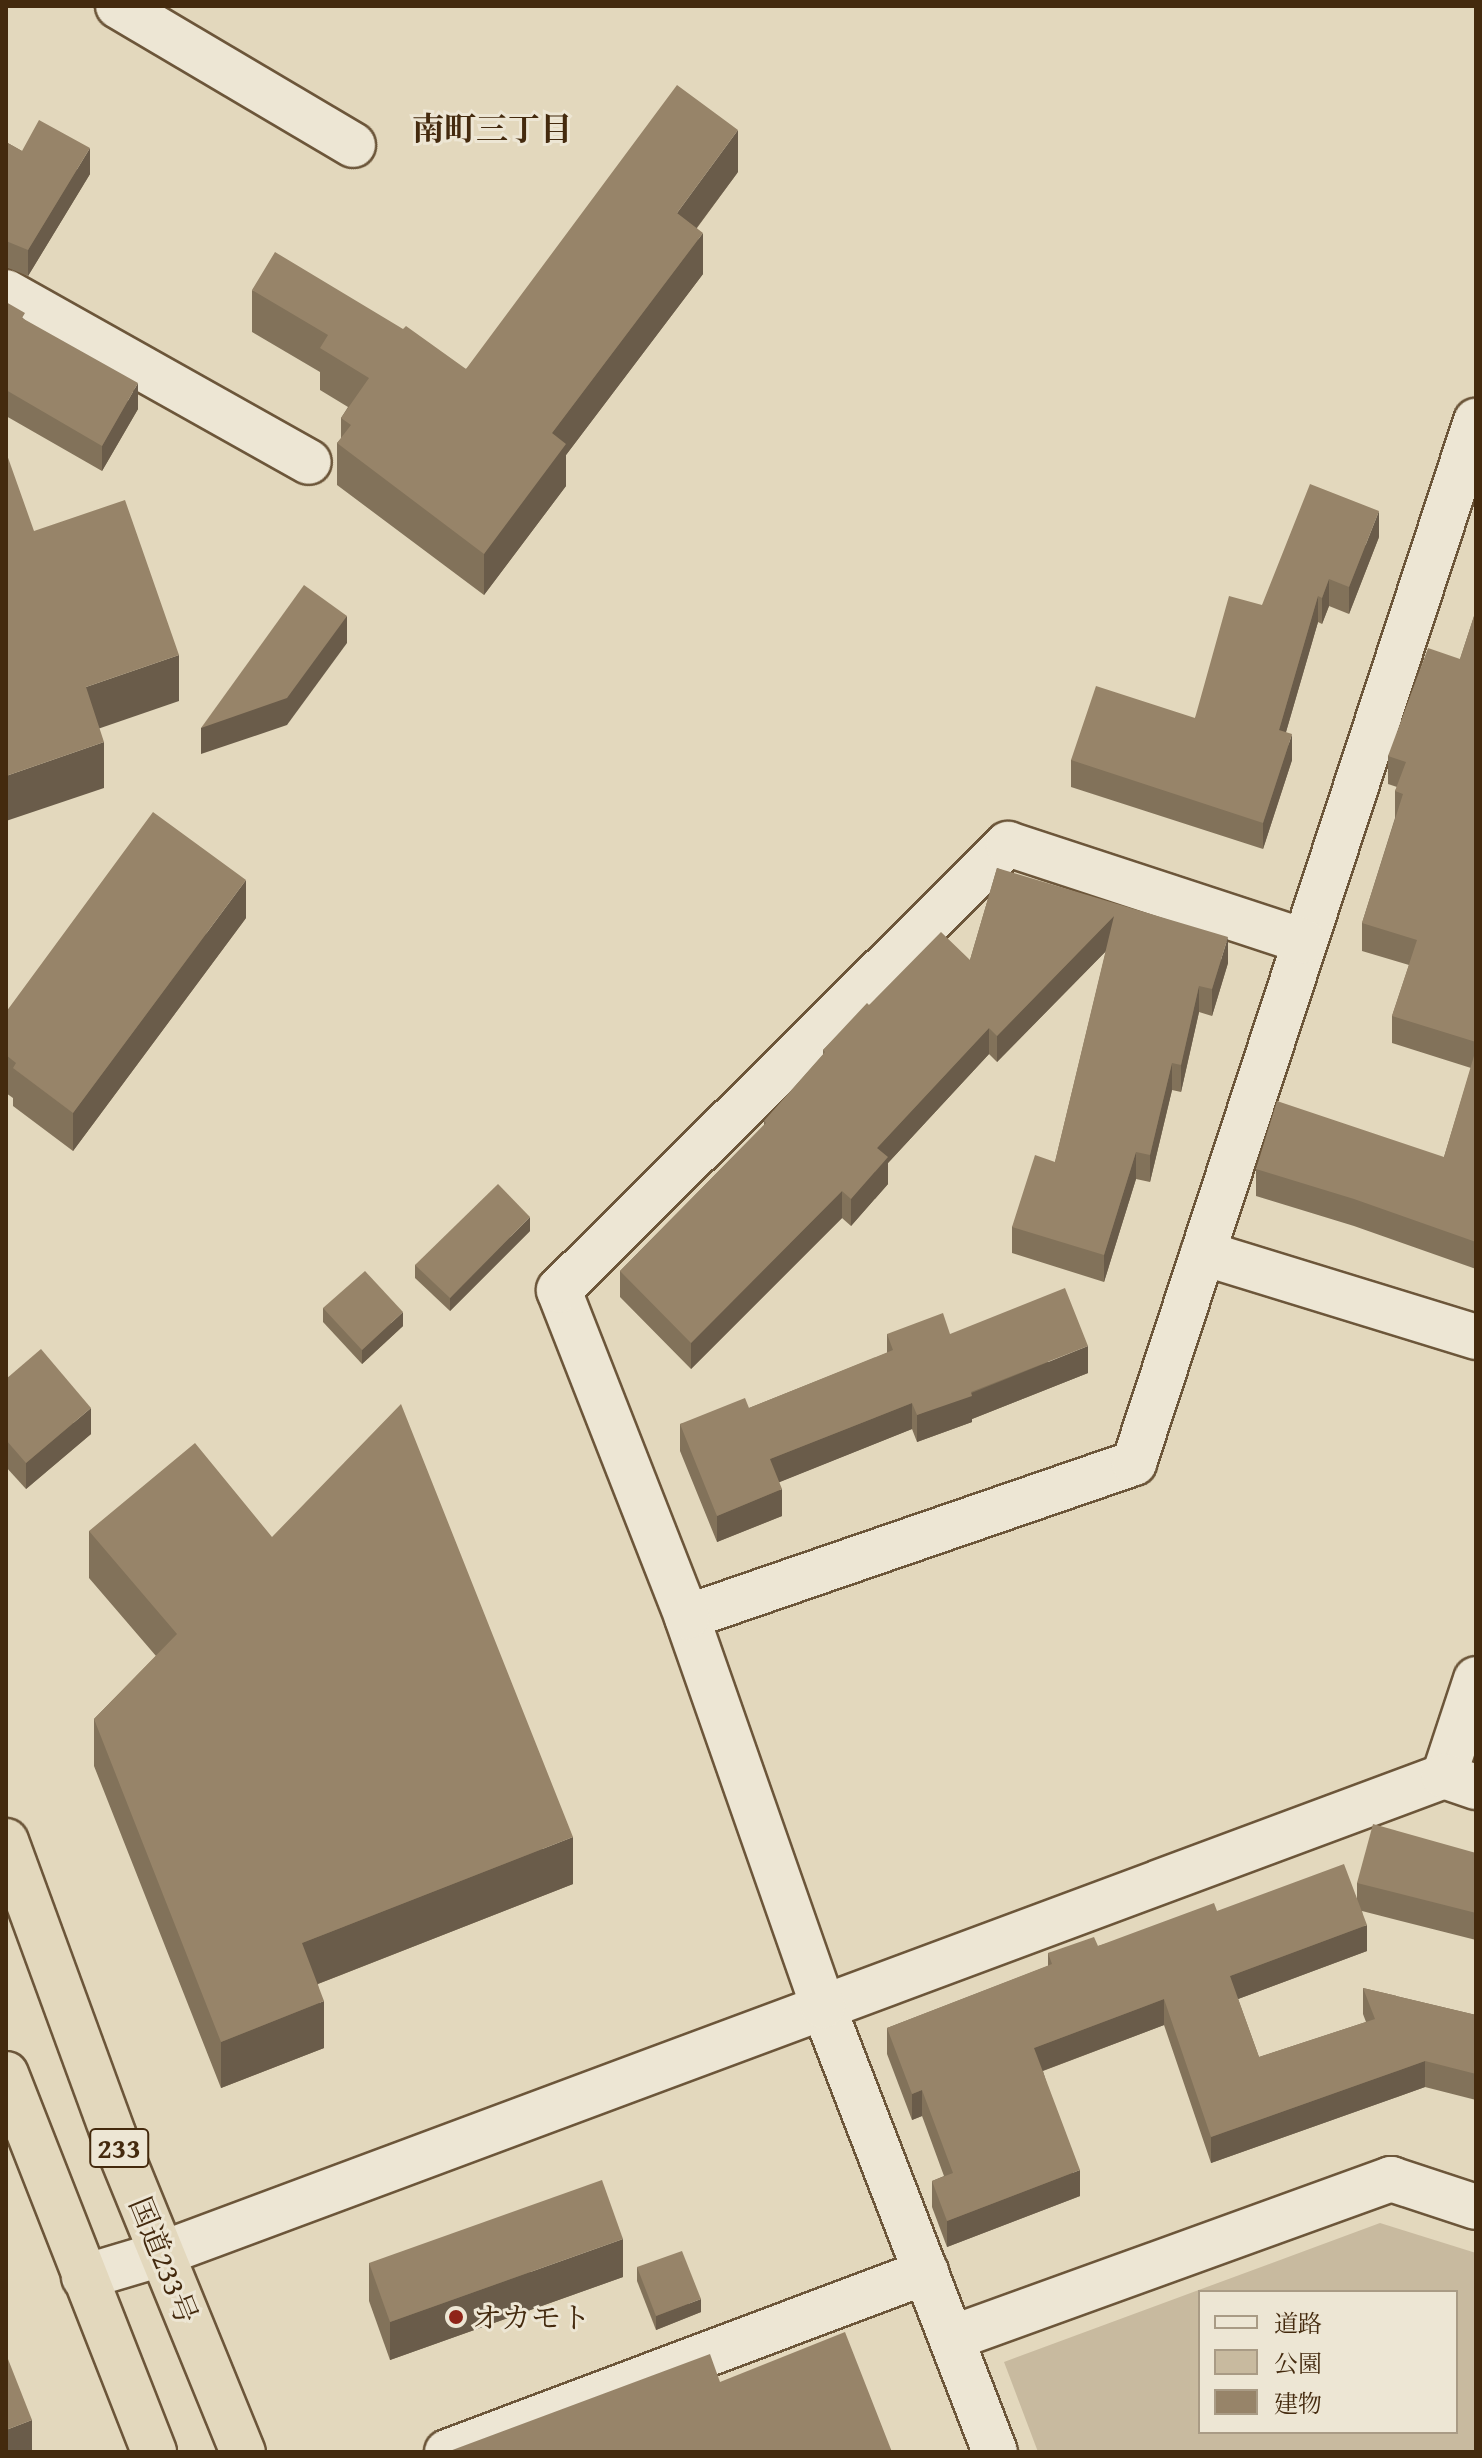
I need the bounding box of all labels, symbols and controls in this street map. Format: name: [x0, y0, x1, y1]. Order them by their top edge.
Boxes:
district label: 南町三丁目: [412, 110, 572, 148]
road number: 233: [89, 2124, 149, 2172]
street label: 国道233号: [122, 2191, 206, 2329]
legend: [1198, 2290, 1458, 2434]
place label: オカモト: [472, 2299, 592, 2335]
text: 道路: [1274, 2306, 1322, 2341]
marker: オカモト: [447, 2308, 465, 2326]
text: 公園: [1274, 2346, 1322, 2381]
text: 建物: [1274, 2386, 1322, 2421]

